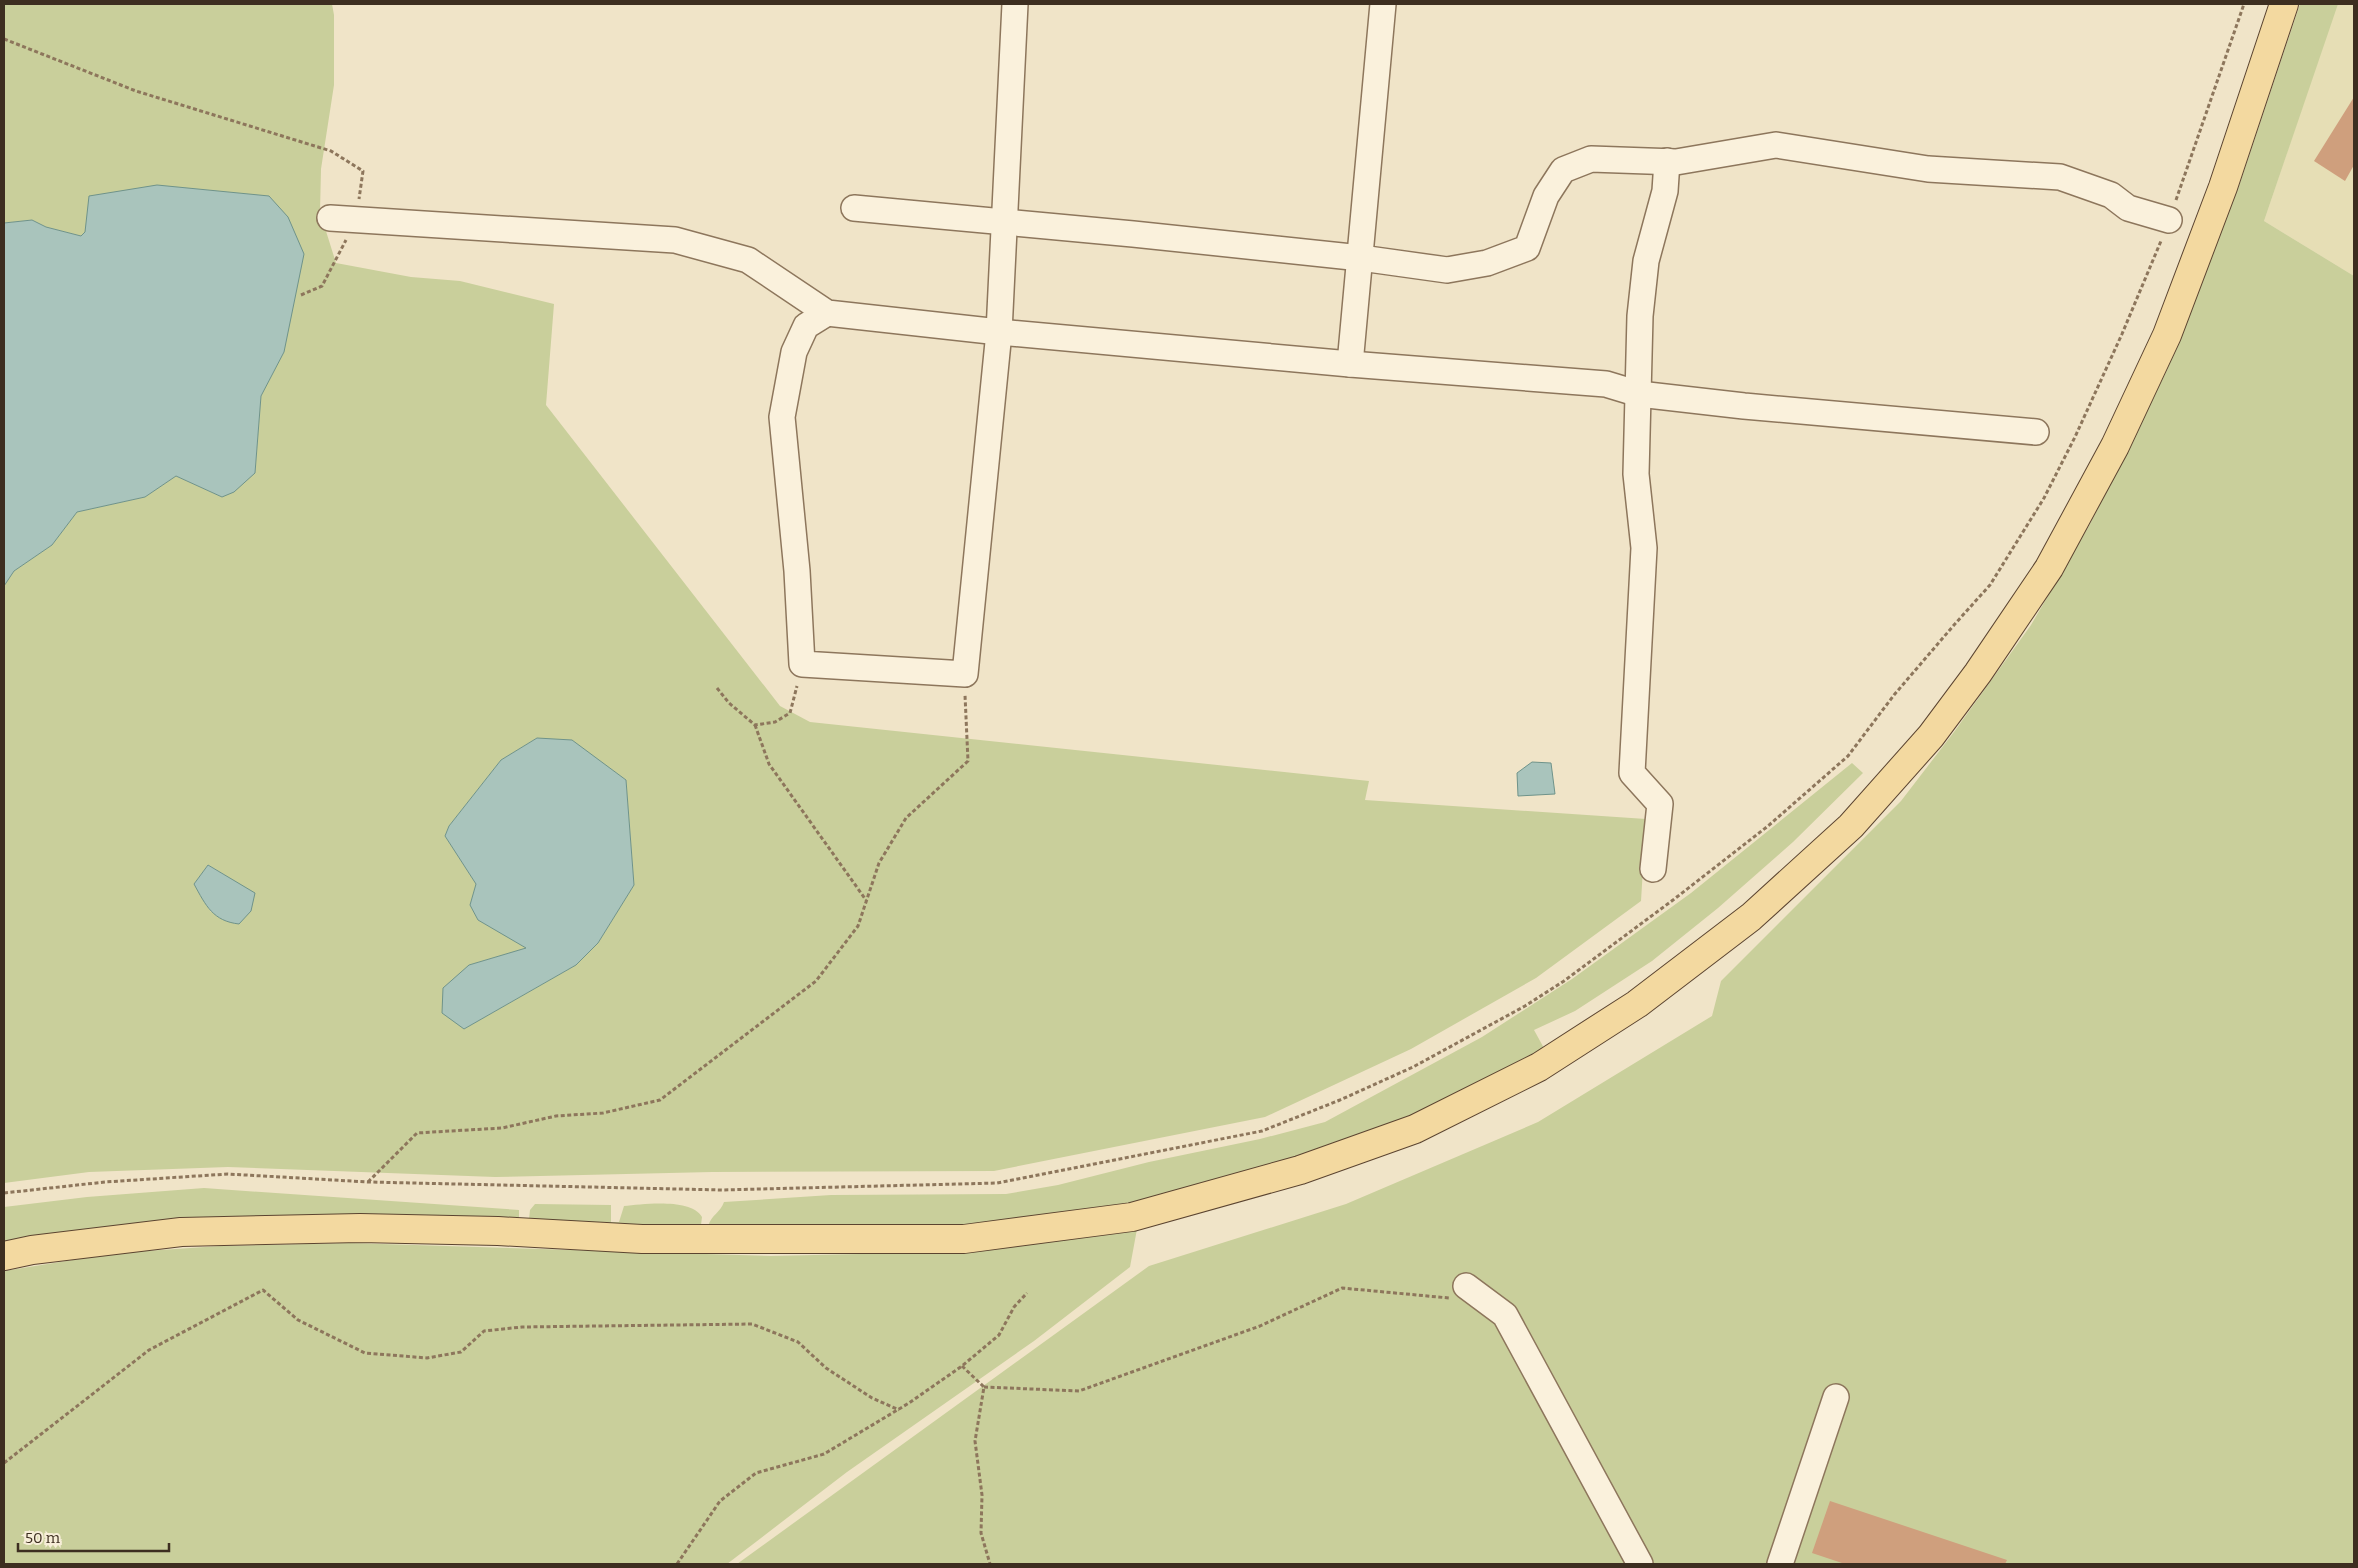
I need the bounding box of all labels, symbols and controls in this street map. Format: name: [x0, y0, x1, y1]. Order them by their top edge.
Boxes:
scale bar: [18, 1520, 169, 1552]
text: 50 m: [25, 1529, 61, 1547]

